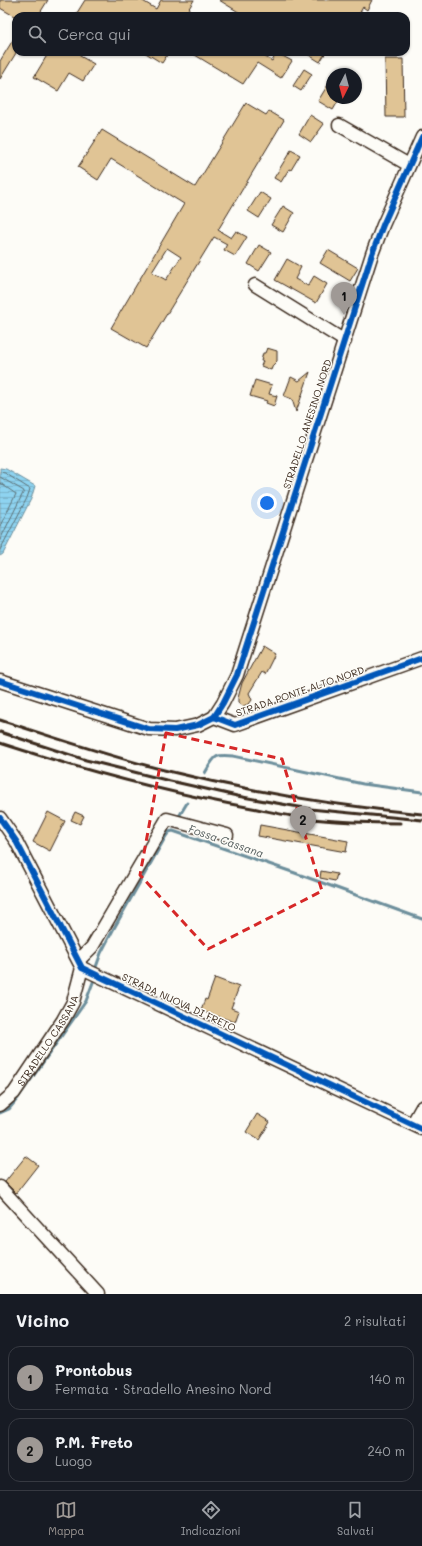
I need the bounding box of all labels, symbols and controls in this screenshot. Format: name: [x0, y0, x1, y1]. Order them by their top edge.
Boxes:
search box: [12, 12, 410, 56]
icon: search: [26, 23, 48, 45]
text: Cerca qui: [58, 24, 131, 44]
north arrow: [326, 68, 362, 104]
pin: 1: [331, 282, 357, 315]
street label: STRADELLO ANESINO NORD: [279, 357, 335, 491]
your location: [257, 493, 277, 513]
street label: STRADA PONTE ALTO NORD: [234, 662, 366, 720]
pin: 2: [290, 806, 316, 839]
water label: Fossa Cassana: [186, 821, 266, 861]
street label: STRADA NUOVA DI FRETO: [120, 969, 238, 1035]
street label: STRADELLO CASSANA: [14, 994, 82, 1089]
text: Vicino: [16, 1309, 69, 1331]
text: 2 risultati: [344, 1312, 406, 1329]
text: Prontobus: [55, 1360, 132, 1380]
text: 1: [27, 1370, 33, 1387]
text: 140 m: [369, 1370, 405, 1387]
text: Fermata · Stradello Anesino Nord: [55, 1380, 271, 1397]
text: P.M. Freto: [55, 1432, 133, 1452]
text: 2: [26, 1442, 34, 1459]
text: 240 m: [368, 1442, 405, 1459]
text: Luogo: [55, 1452, 92, 1469]
tab: Mappa: [48, 1499, 84, 1538]
tab: Indicazioni: [181, 1499, 241, 1538]
tab: Salvati: [337, 1499, 374, 1538]

